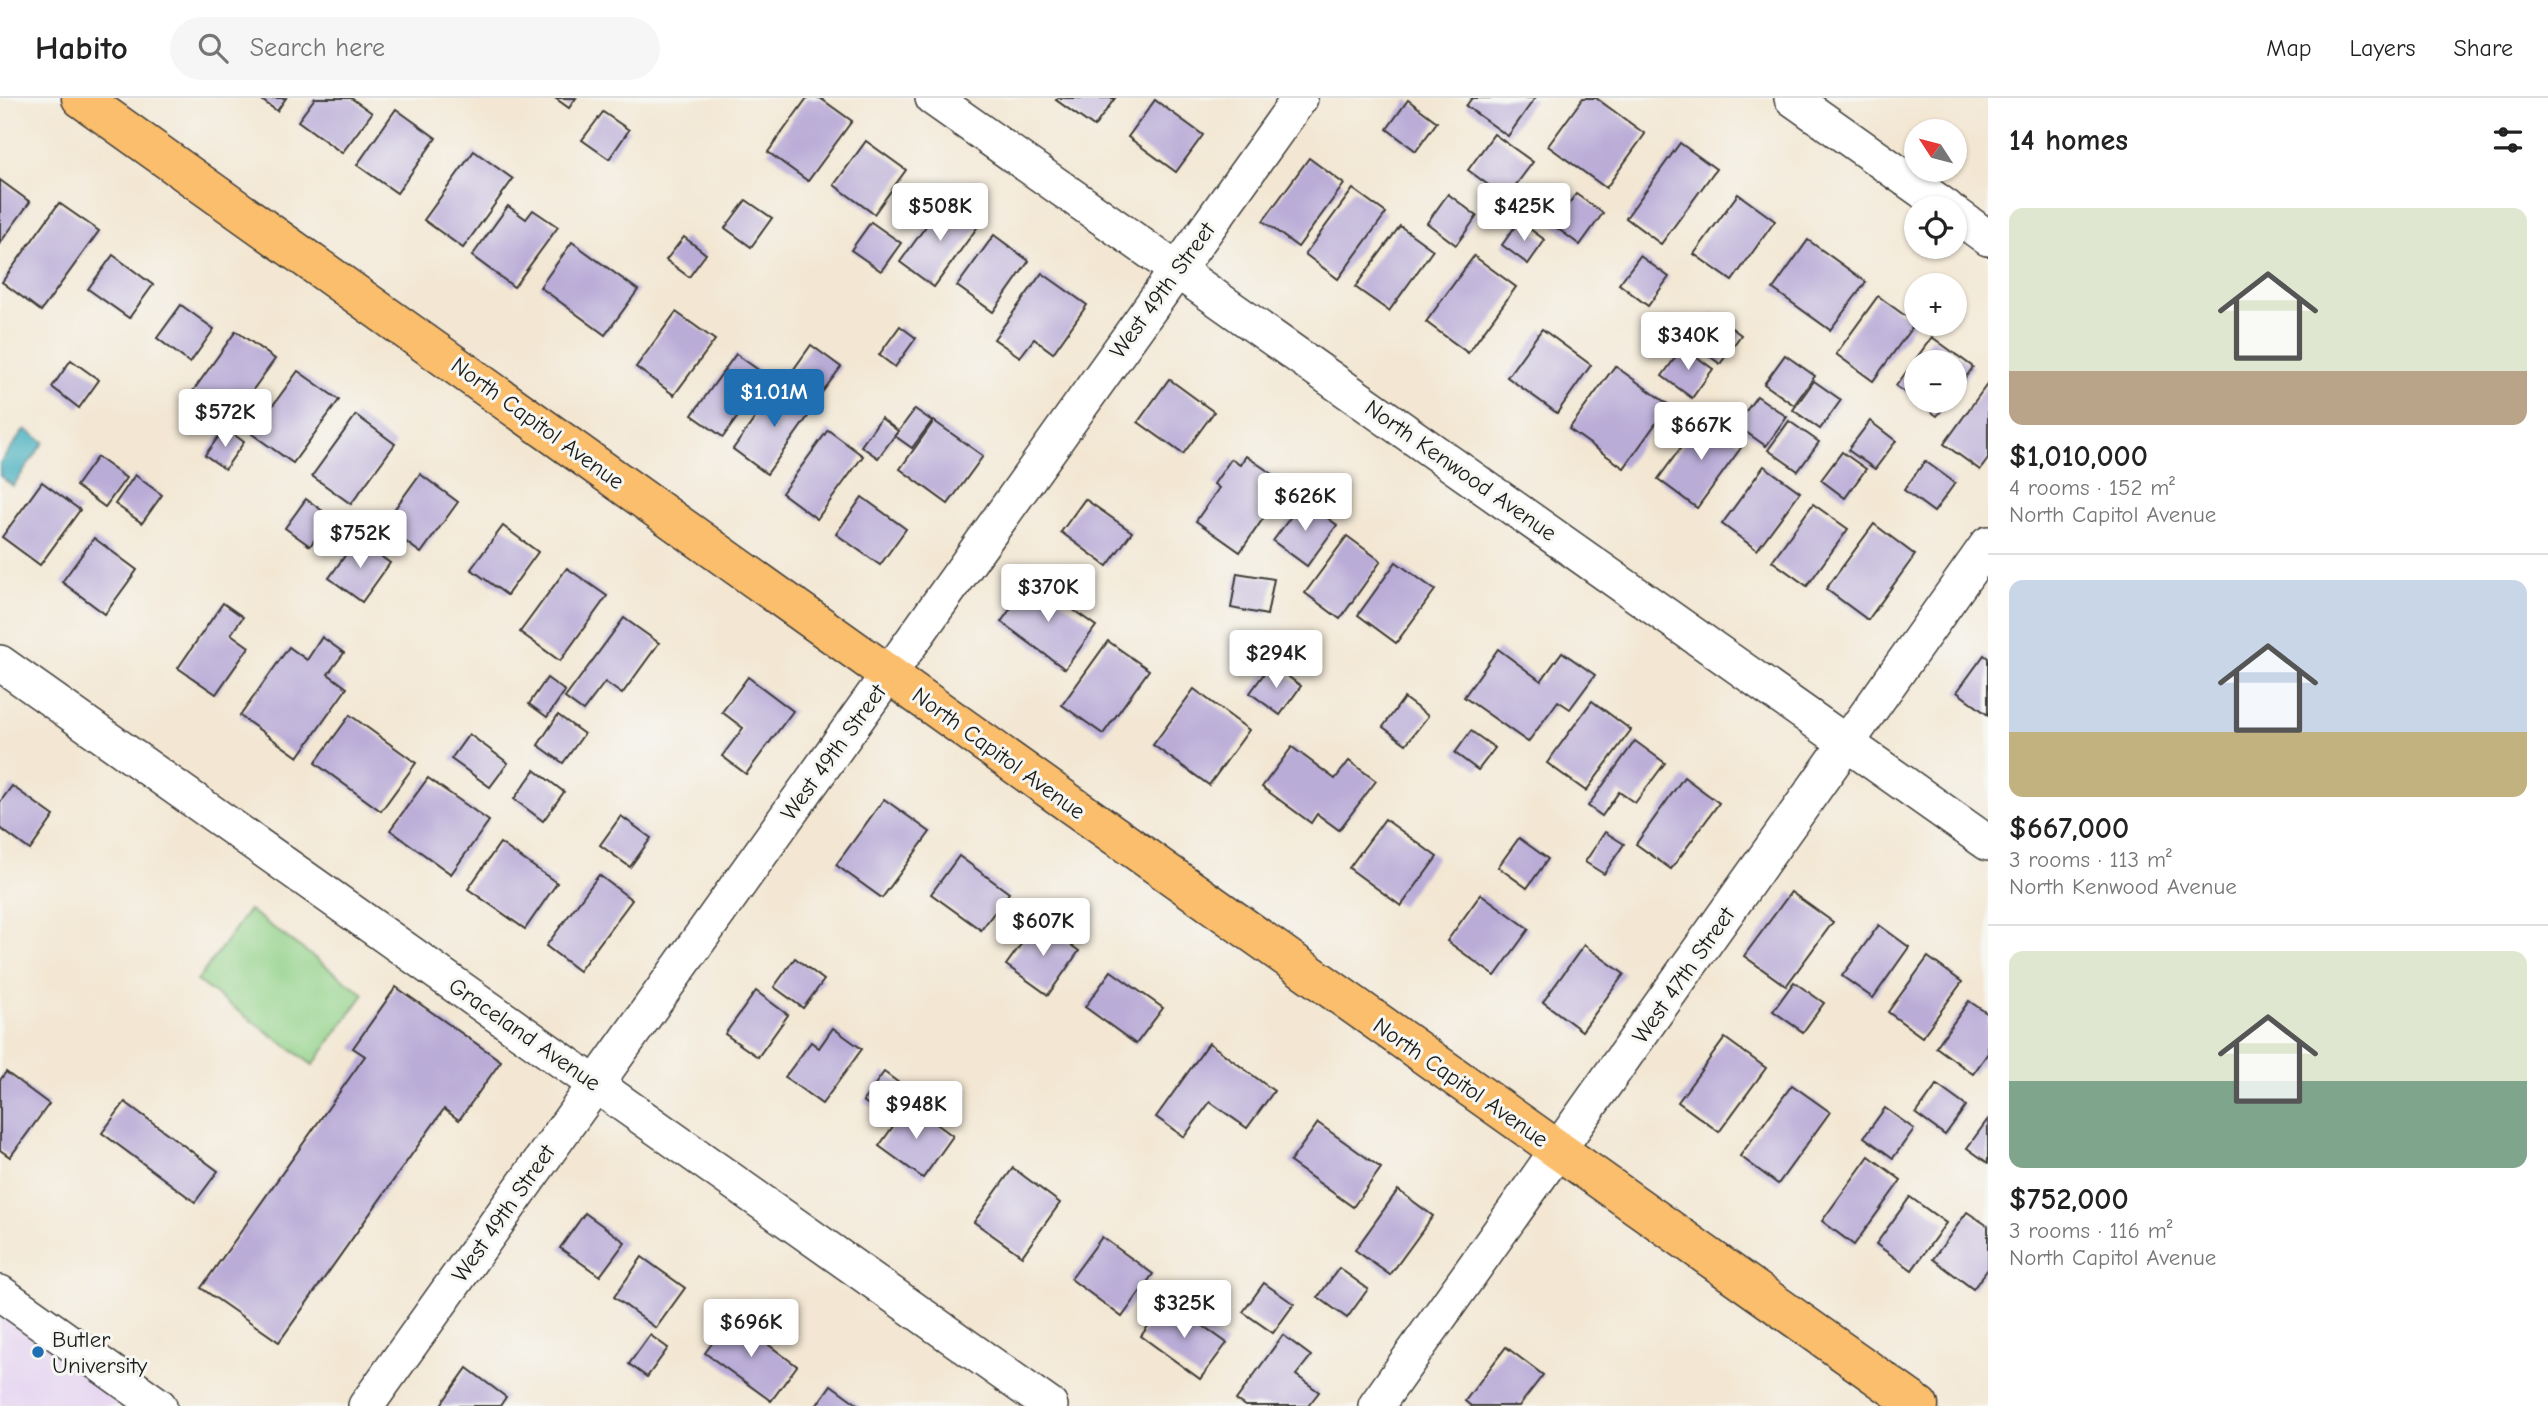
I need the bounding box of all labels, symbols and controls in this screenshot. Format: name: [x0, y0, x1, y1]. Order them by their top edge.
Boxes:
search box: [170, 17, 660, 80]
text: Habito: [35, 29, 128, 67]
icon: search: [194, 29, 232, 67]
text: Search here: [250, 33, 385, 63]
text: Map: [2266, 34, 2312, 62]
text: Layers: [2350, 34, 2415, 62]
text: Share: [2453, 34, 2513, 62]
north arrow: [1904, 119, 1967, 182]
map controls: [1904, 119, 1967, 413]
icon: filters: [2489, 121, 2527, 159]
text: 14 homes: [2009, 123, 2128, 158]
pin: $508K: [891, 184, 989, 243]
pin: $425K: [1475, 184, 1573, 243]
text: $508K: [908, 192, 972, 219]
text: $425K: [1493, 192, 1555, 219]
button: locate: [1904, 196, 1967, 259]
street label: West 49th Street: [1104, 216, 1222, 363]
icon: home: [2205, 253, 2331, 379]
button: +: [1904, 273, 1967, 336]
pin: $340K: [1639, 313, 1737, 372]
text: $340K: [1657, 321, 1719, 348]
button: −: [1904, 350, 1967, 413]
street label: North Capitol Avenue: [446, 352, 629, 495]
pin: $1.01M: [717, 370, 831, 429]
text: $1.01M: [740, 378, 808, 405]
pin: $572K: [176, 390, 274, 449]
street label: North Kenwood Avenue: [1360, 394, 1562, 547]
text: $572K: [195, 398, 255, 425]
pin: $667K: [1652, 402, 1750, 462]
text: $667K: [1670, 411, 1732, 438]
text: $1,010,000: [2009, 439, 2148, 474]
pin: $626K: [1256, 474, 1354, 533]
text: 4 rooms · 152 m²: [2009, 474, 2175, 501]
text: $626K: [1274, 482, 1336, 509]
text: North Capitol Avenue: [2009, 501, 2216, 528]
pin: $752K: [311, 510, 409, 570]
text: $752K: [330, 519, 390, 546]
pin: $370K: [999, 564, 1097, 624]
text: $370K: [1017, 573, 1079, 600]
icon: home: [2205, 625, 2331, 751]
pin: $294K: [1227, 630, 1325, 690]
text: $294K: [1245, 639, 1307, 666]
street label: West 49th Street: [775, 678, 893, 825]
street label: North Capitol Avenue: [907, 682, 1090, 825]
text: $667,000: [2009, 811, 2129, 846]
text: 3 rooms · 113 m²: [2009, 846, 2172, 873]
text: North Kenwood Avenue: [2009, 873, 2237, 900]
pin: $607K: [994, 898, 1092, 958]
street label: West 47th Street: [1626, 901, 1741, 1049]
text: $607K: [1012, 907, 1074, 934]
street label: Graceland Avenue: [444, 972, 606, 1097]
icon: home: [2205, 996, 2331, 1122]
street label: North Capitol Avenue: [1368, 1012, 1553, 1153]
pin: $948K: [867, 1082, 965, 1141]
text: $948K: [885, 1090, 947, 1117]
street label: West 49th Street: [446, 1138, 562, 1287]
text: $752,000: [2009, 1182, 2129, 1217]
text: 3 rooms · 116 m²: [2009, 1217, 2173, 1244]
text: North Capitol Avenue: [2009, 1244, 2216, 1271]
pin: $325K: [1135, 1280, 1233, 1340]
text: $325K: [1153, 1289, 1215, 1316]
pin: $696K: [702, 1300, 800, 1359]
text: $696K: [720, 1308, 782, 1335]
place label: Butler University: [52, 1326, 148, 1379]
marker: Butler University: [30, 1344, 46, 1360]

